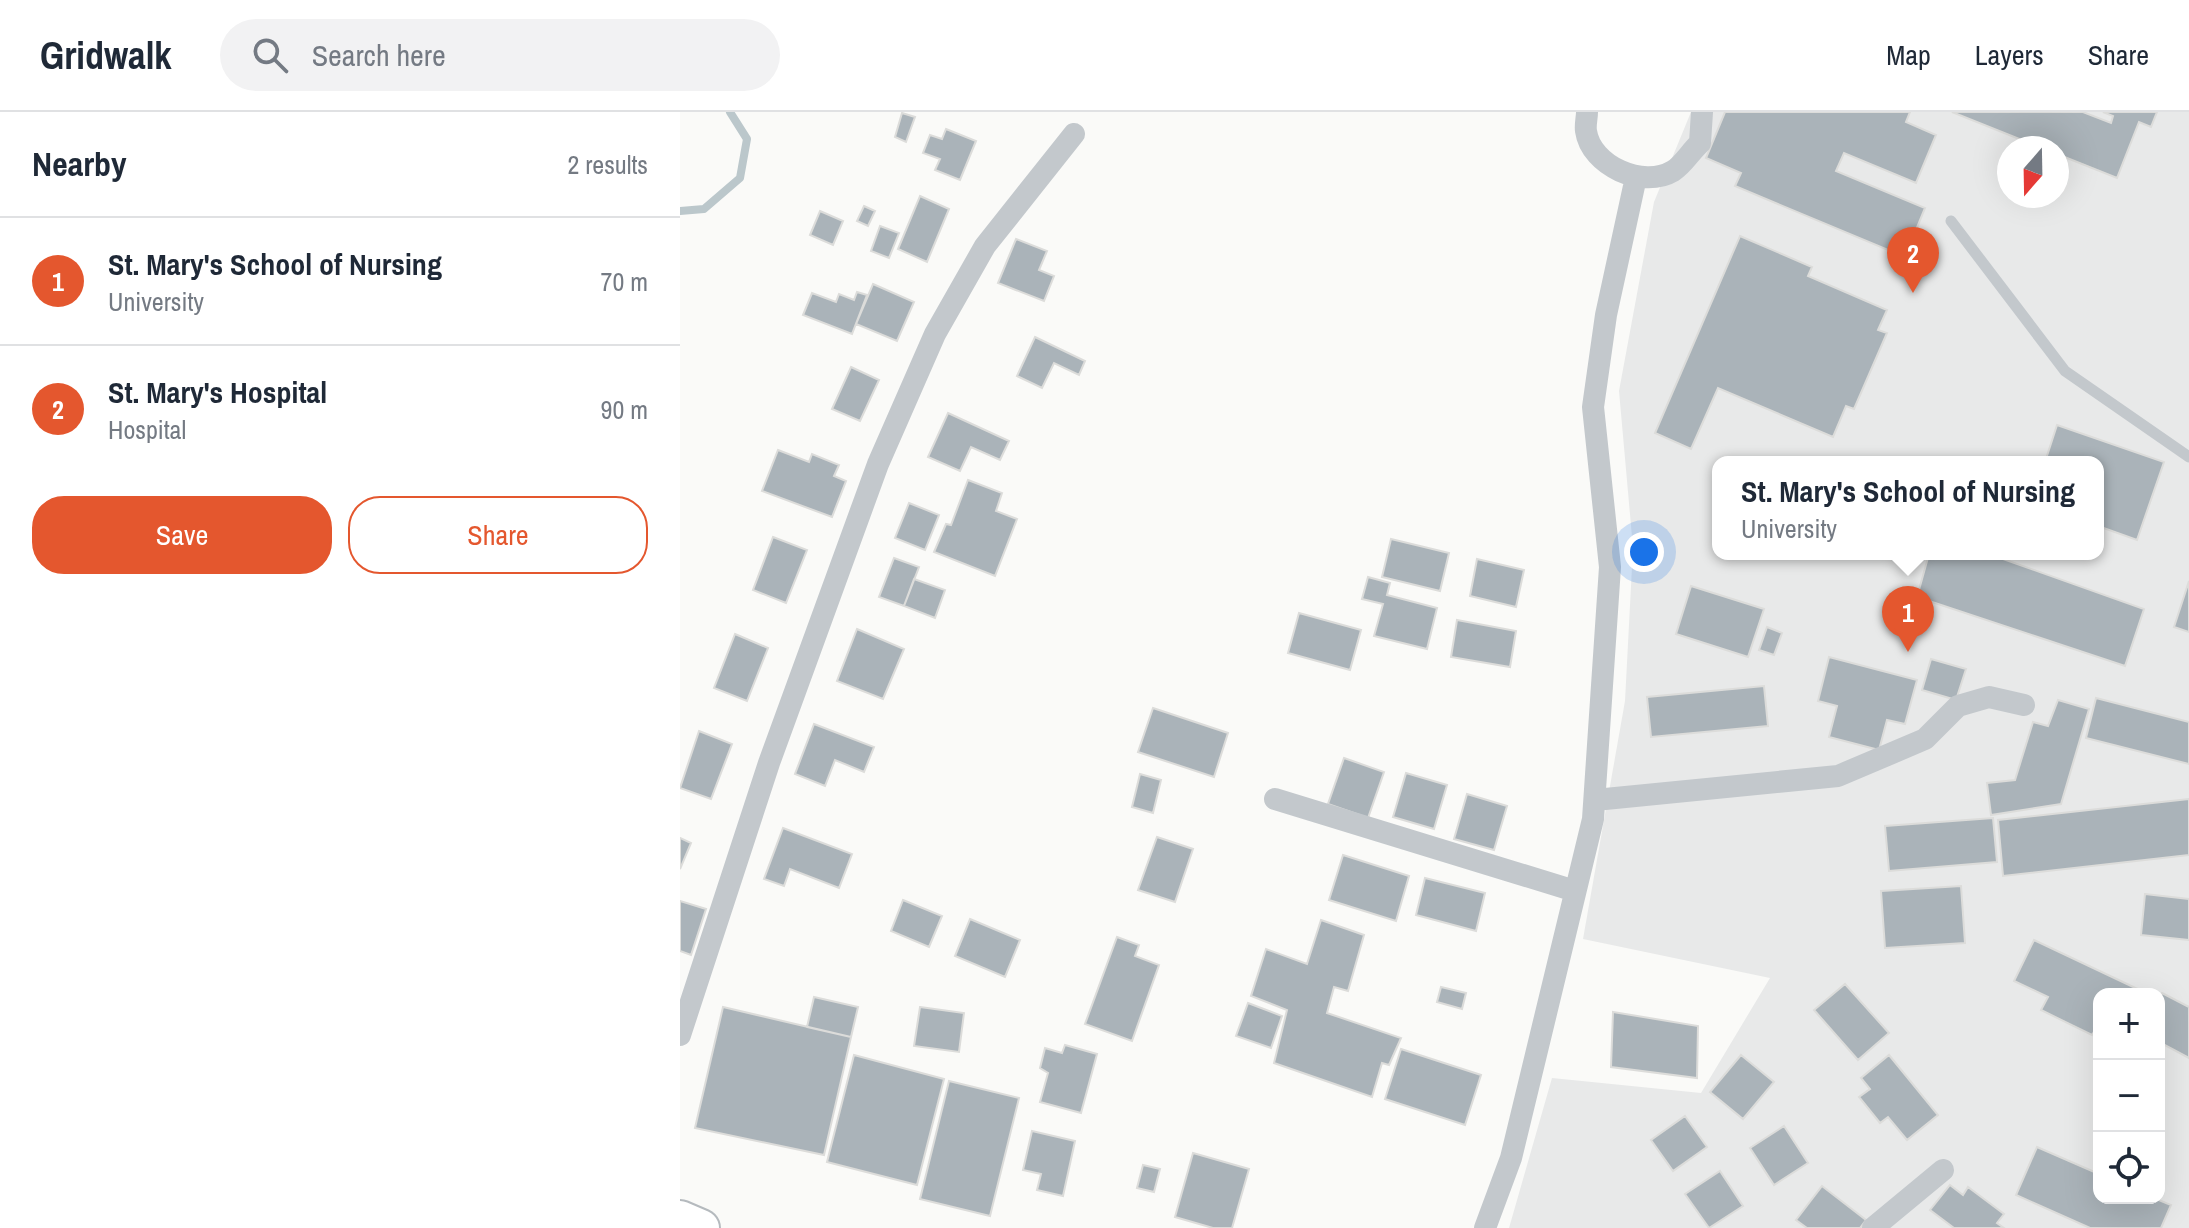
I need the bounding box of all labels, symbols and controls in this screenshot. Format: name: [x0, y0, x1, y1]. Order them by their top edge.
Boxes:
search box: [220, 19, 780, 91]
text: Gridwalk: [40, 30, 172, 81]
icon: search: [248, 33, 292, 77]
text: Search here: [312, 35, 446, 75]
text: Map: [1886, 36, 1931, 74]
text: Layers: [1975, 36, 2044, 74]
text: Share: [2088, 36, 2149, 74]
north arrow: [1997, 136, 2069, 208]
text: Nearby: [32, 141, 127, 187]
text: 2 results: [567, 147, 648, 182]
pin: 2: [1887, 227, 1939, 293]
text: St. Mary's School of Nursing: [108, 244, 442, 284]
text: 1: [52, 264, 64, 299]
text: 70 m: [601, 264, 648, 299]
text: University: [108, 284, 204, 319]
text: St. Mary's Hospital: [108, 372, 327, 412]
text: 2: [52, 392, 64, 427]
text: 90 m: [601, 392, 648, 427]
text: Hospital: [108, 412, 186, 447]
popup: [1712, 456, 2104, 560]
text: St. Mary's School of Nursing: [1741, 471, 2075, 511]
button: Save: [32, 496, 332, 574]
button: Share: [348, 496, 648, 574]
text: University: [1741, 511, 1837, 546]
your location: [1624, 532, 1664, 572]
pin: 1: [1882, 586, 1934, 652]
map controls: [2093, 988, 2165, 1204]
button: +: [2093, 988, 2165, 1060]
button: −: [2093, 1060, 2165, 1132]
button: locate: [2093, 1132, 2165, 1204]

